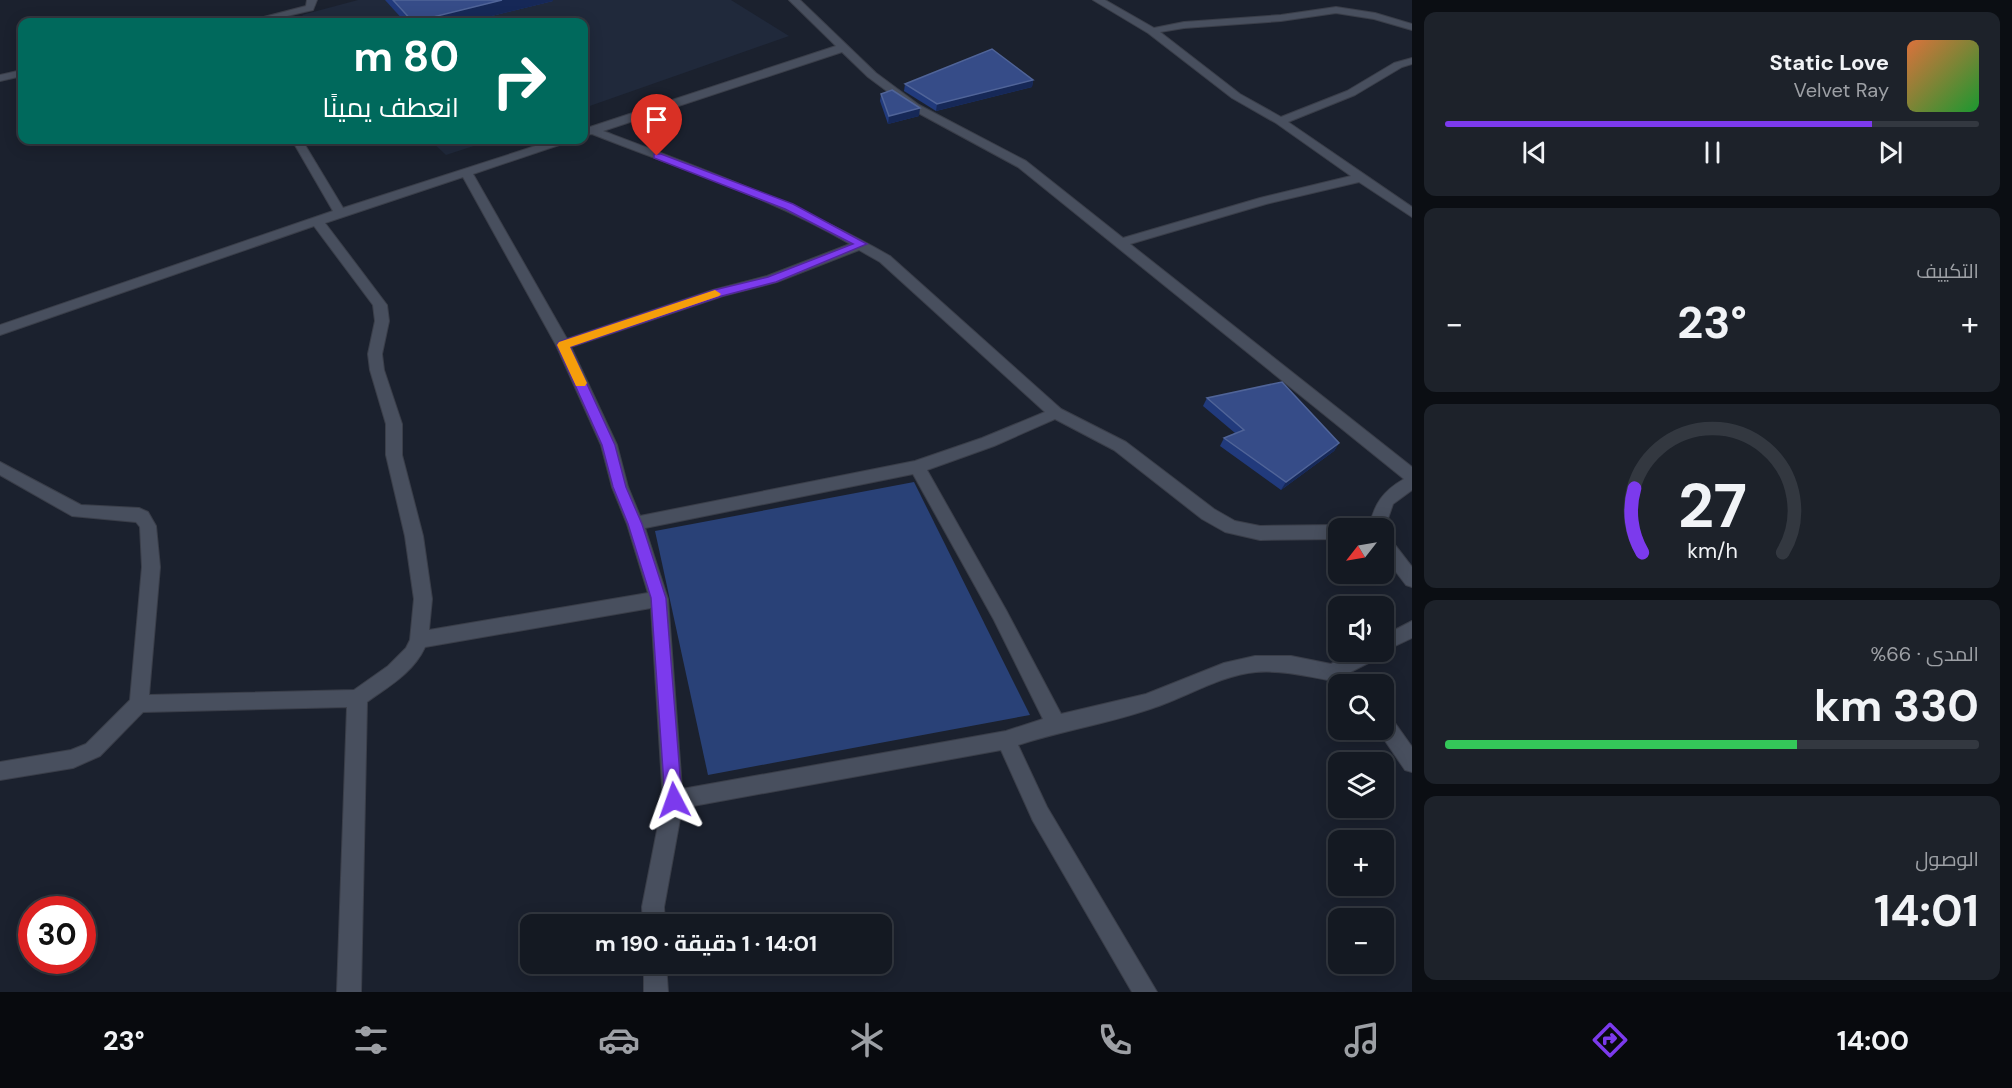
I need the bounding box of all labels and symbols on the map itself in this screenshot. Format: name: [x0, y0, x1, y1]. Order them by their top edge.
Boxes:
pin: [631, 94, 682, 156]
north arrow: [1328, 518, 1394, 584]
position arrow: [642, 768, 706, 832]
speed limit sign: 30: [18, 896, 96, 974]

